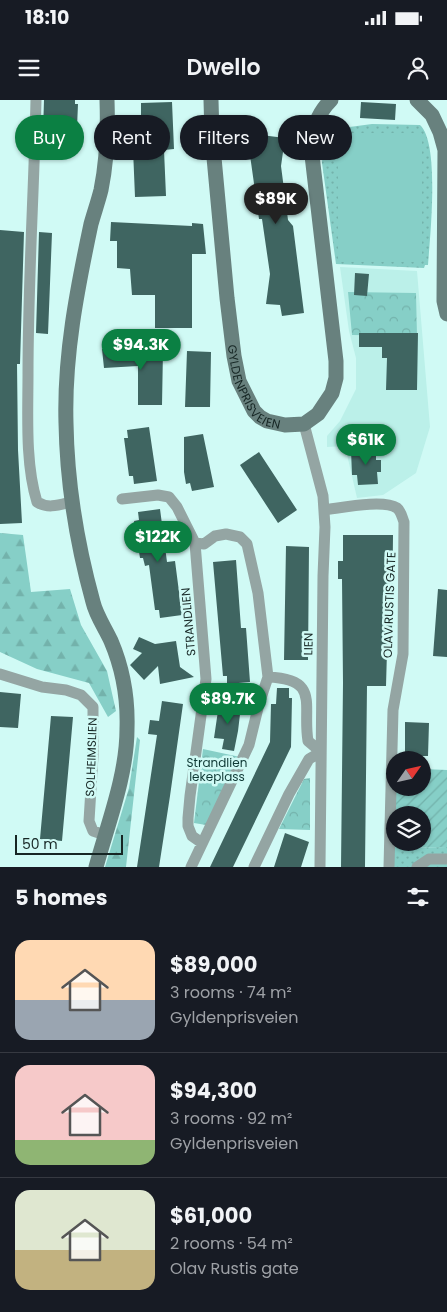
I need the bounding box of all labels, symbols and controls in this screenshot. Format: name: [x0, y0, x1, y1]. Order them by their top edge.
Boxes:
text: 18:10: [25, 4, 69, 31]
text: Dwello: [186, 52, 261, 83]
icon: menu: [15, 54, 43, 82]
icon: person: [404, 54, 432, 82]
chip: Buy: [15, 115, 84, 160]
chip: Rent: [94, 115, 170, 160]
chip: Filters: [180, 115, 268, 160]
chip: New: [278, 115, 352, 160]
pin: $89K: [246, 182, 306, 225]
text: $89K: [255, 187, 297, 210]
pin: $94.3K: [100, 328, 182, 371]
text: $94.3K: [113, 333, 169, 356]
street label: GYLDENPRISVEIEN: [224, 344, 282, 432]
pin: $61K: [336, 424, 396, 466]
text: $61K: [347, 428, 385, 451]
pin: $122K: [123, 520, 193, 563]
text: $122K: [135, 525, 181, 548]
street label: OLAV RUSTIS GATE: [379, 552, 399, 658]
street label: STRANDLIEN: [177, 587, 199, 657]
street label: LIEN: [299, 632, 317, 656]
pin: $89.7K: [187, 682, 269, 725]
text: $89.7K: [201, 687, 255, 710]
street label: SOLHEIMSLIEN: [81, 717, 101, 797]
north arrow: [386, 751, 431, 796]
map controls: [386, 751, 431, 851]
park label: Strandlien lekeplass: [187, 754, 247, 785]
button: layers: [386, 806, 431, 851]
scale bar: [15, 832, 122, 855]
text: 50 m: [22, 834, 58, 854]
text: 5 homes: [15, 883, 108, 912]
icon: filters: [404, 883, 432, 911]
text: $89,000: [170, 950, 257, 979]
icon: home: [55, 960, 115, 1020]
text: 3 rooms · 74 m²: [170, 981, 292, 1004]
text: Gyldenprisveien: [170, 1006, 298, 1029]
text: $94,300: [170, 1076, 257, 1105]
icon: home: [55, 1085, 115, 1145]
text: 3 rooms · 92 m²: [170, 1107, 292, 1130]
text: Gyldenprisveien: [170, 1132, 298, 1155]
text: $61,000: [170, 1201, 252, 1230]
icon: home: [55, 1210, 115, 1270]
text: 2 rooms · 54 m²: [170, 1232, 293, 1255]
text: Olav Rustis gate: [170, 1257, 299, 1280]

